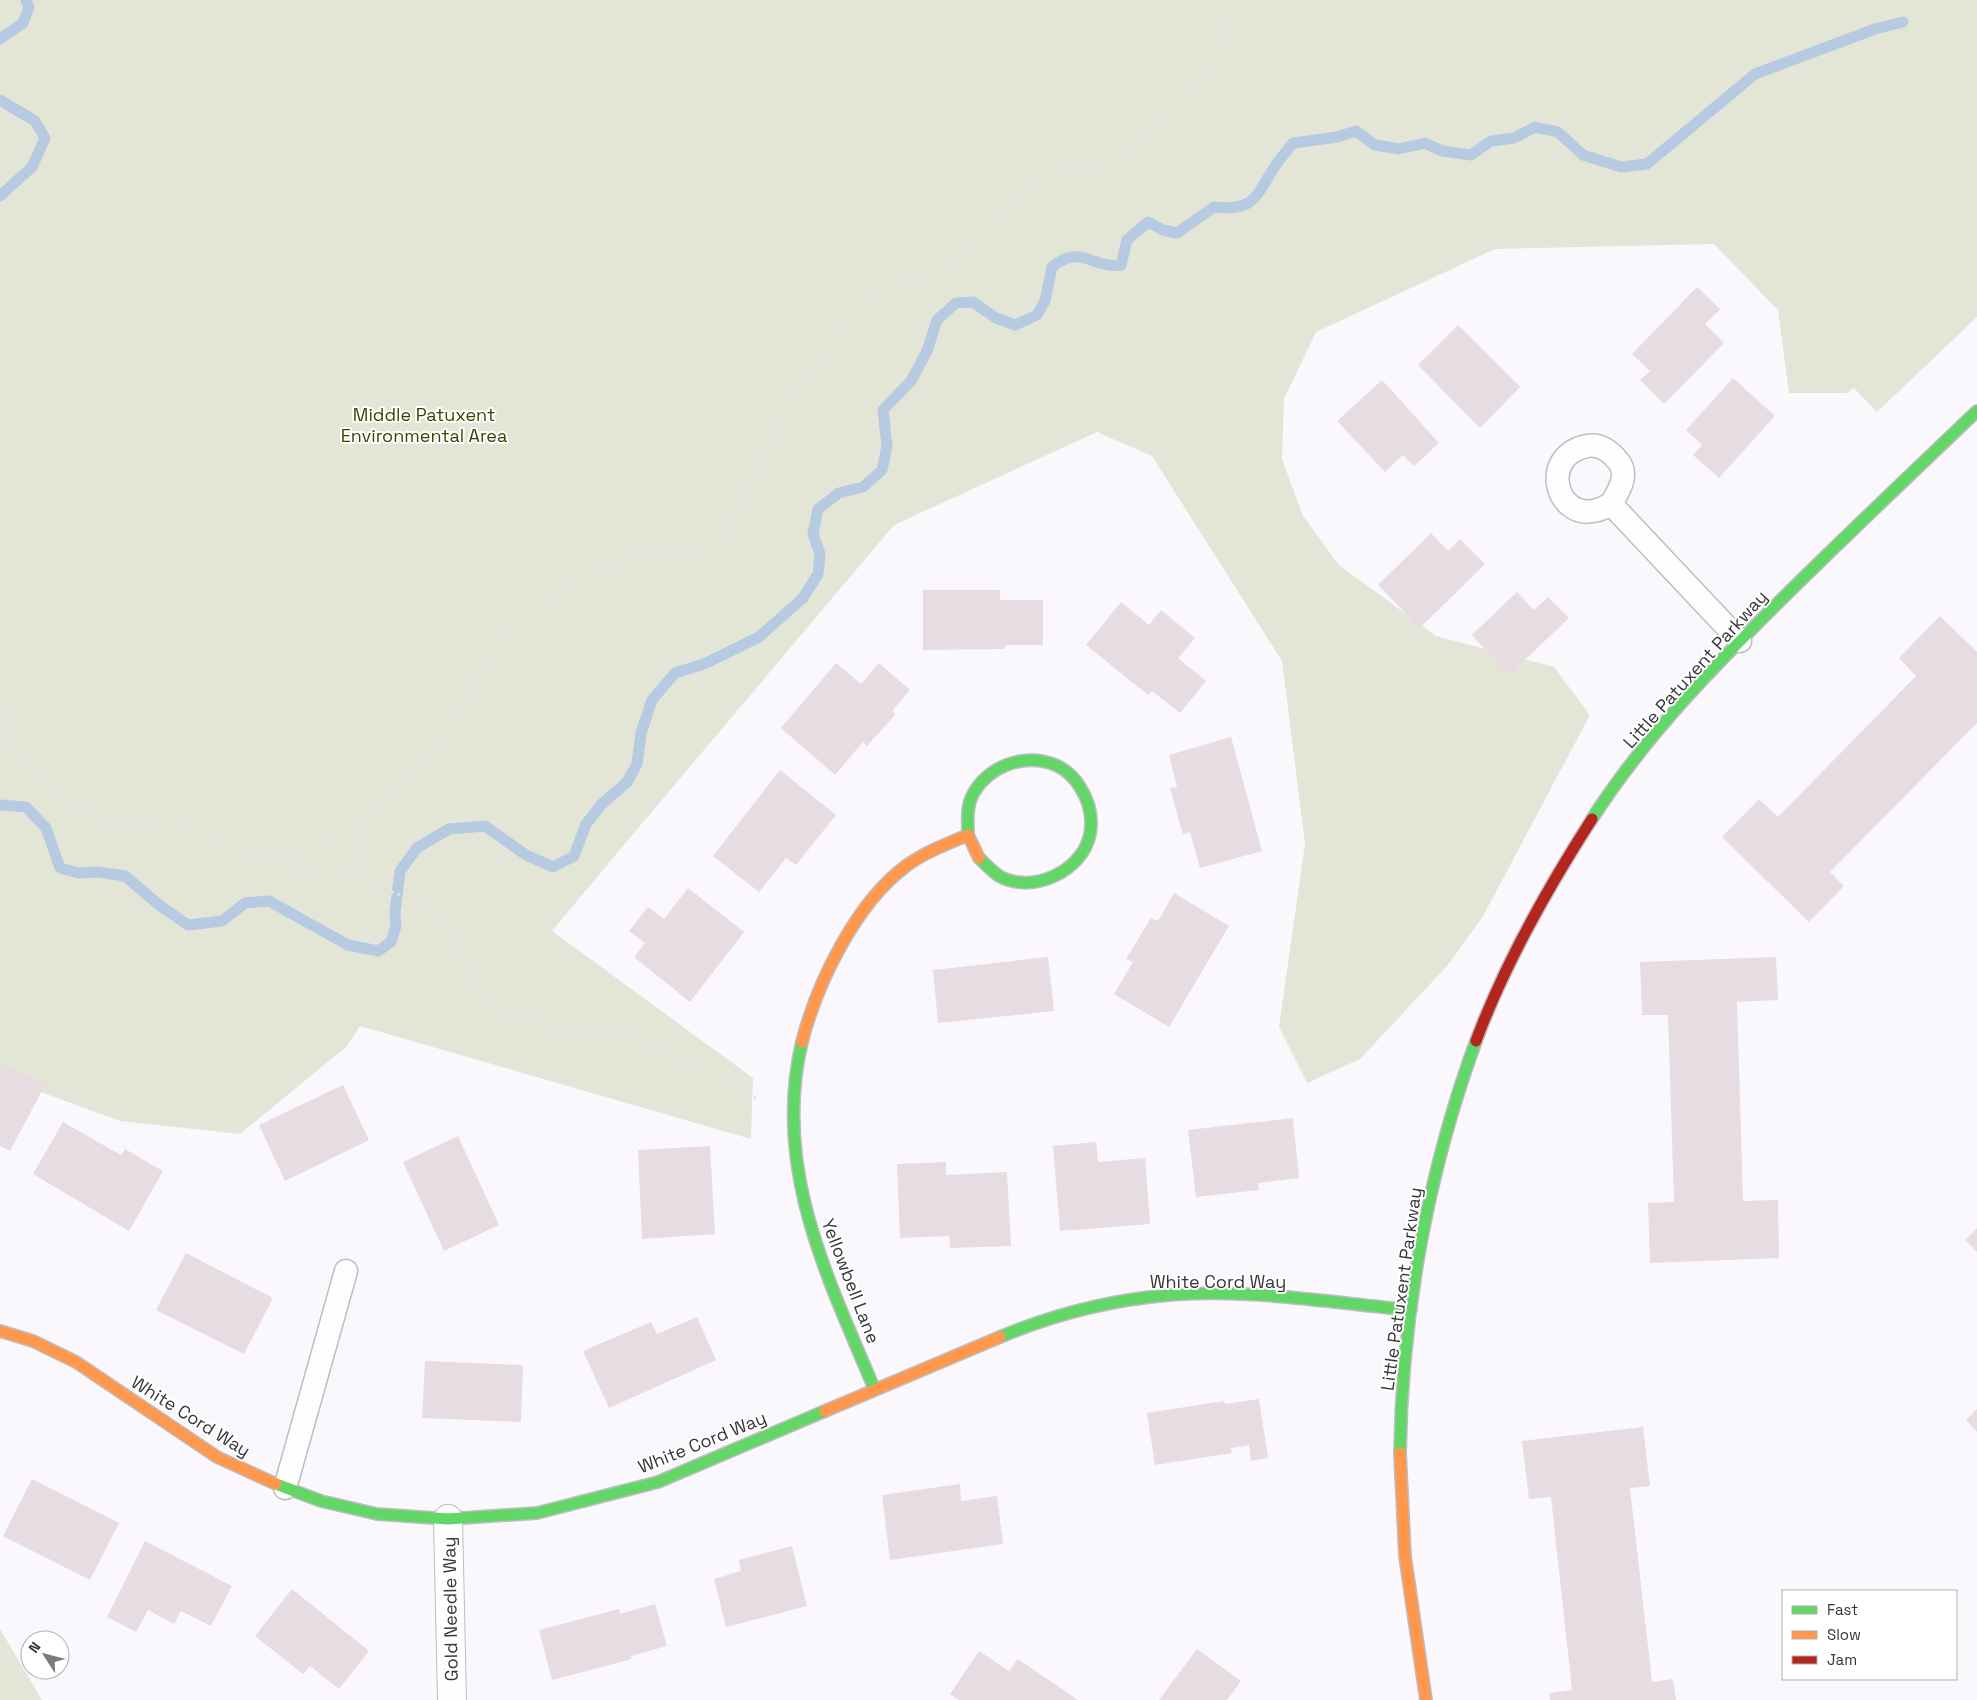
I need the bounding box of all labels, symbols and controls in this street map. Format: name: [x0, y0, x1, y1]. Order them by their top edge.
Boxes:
park label: Middle Patuxent Environmental Area: [341, 403, 507, 447]
street label: Little Patuxent Parkway: [1618, 585, 1772, 753]
street label: Little Patuxent Parkway: [1375, 1186, 1427, 1392]
street label: Yellowbell Lane: [817, 1215, 885, 1347]
street label: White Cord Way: [1150, 1270, 1286, 1293]
street label: White Cord Way: [127, 1370, 255, 1462]
street label: White Cord Way: [634, 1406, 770, 1478]
street label: Gold Needle Way: [437, 1536, 463, 1682]
legend: [1782, 1590, 1957, 1680]
text: Fast: [1827, 1600, 1858, 1619]
text: Slow: [1827, 1625, 1861, 1644]
north arrow: [20, 1630, 70, 1680]
text: N: [24, 1638, 45, 1656]
text: Jam: [1827, 1650, 1857, 1669]

